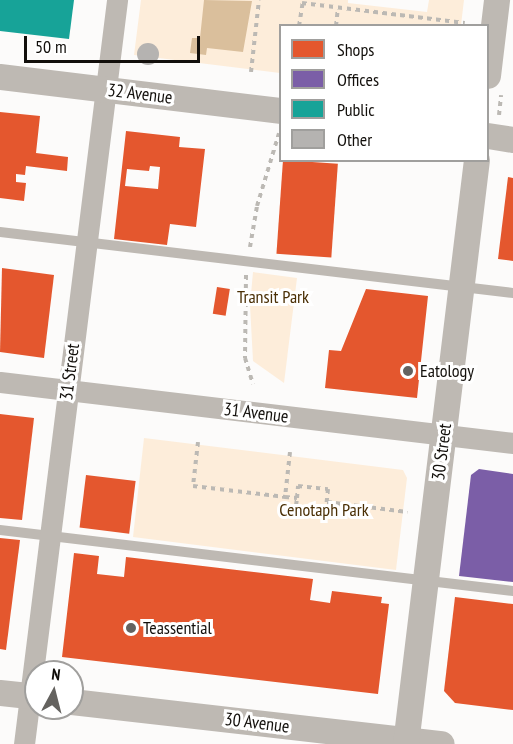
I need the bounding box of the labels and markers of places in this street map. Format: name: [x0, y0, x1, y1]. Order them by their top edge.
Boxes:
place label: Eatology: [420, 360, 474, 382]
marker: Eatology: [401, 364, 415, 378]
place label: Teassential: [143, 617, 212, 639]
marker: Teassential: [124, 621, 138, 635]

